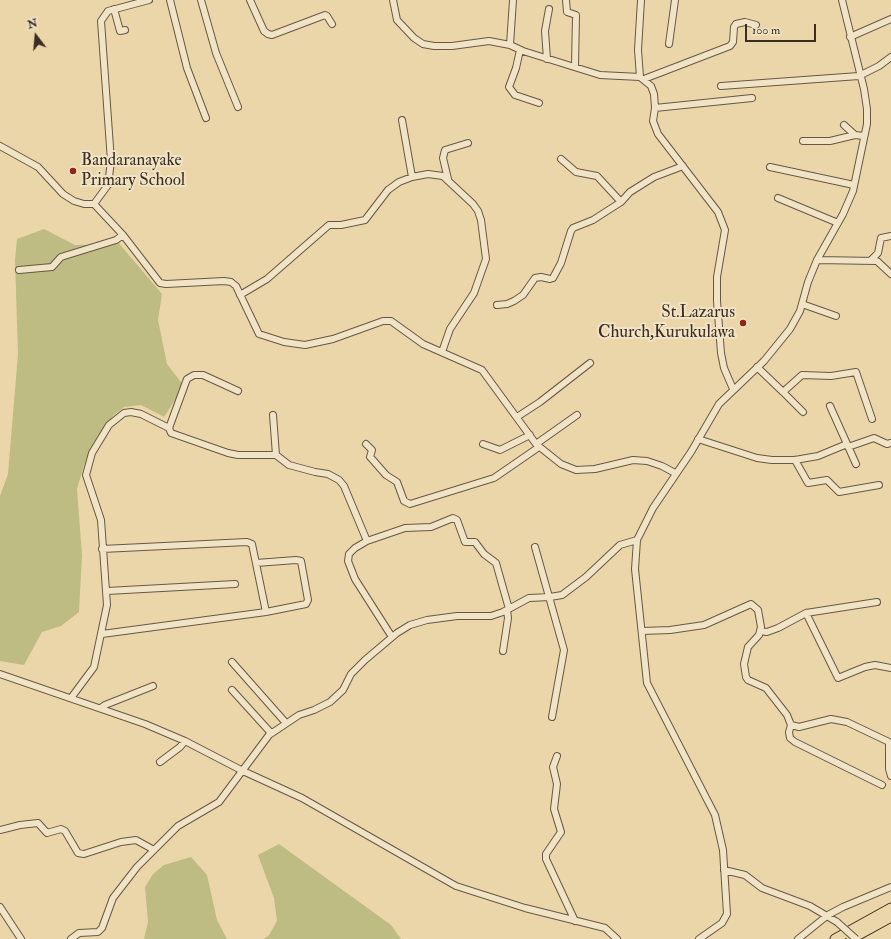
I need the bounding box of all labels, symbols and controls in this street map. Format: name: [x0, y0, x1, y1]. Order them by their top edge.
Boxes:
north arrow: [16, 16, 56, 56]
text: N: [26, 16, 39, 32]
scale bar: [747, 16, 818, 42]
text: 100 m: [752, 23, 780, 38]
place label: Bandaranayake Primary School: [81, 151, 185, 191]
marker: Bandaranayake Primary School: [68, 166, 78, 176]
place label: St.Lazarus Church,Kurukulawa: [598, 303, 735, 343]
marker: St.Lazarus Church,Kurukulawa: [738, 318, 748, 328]

